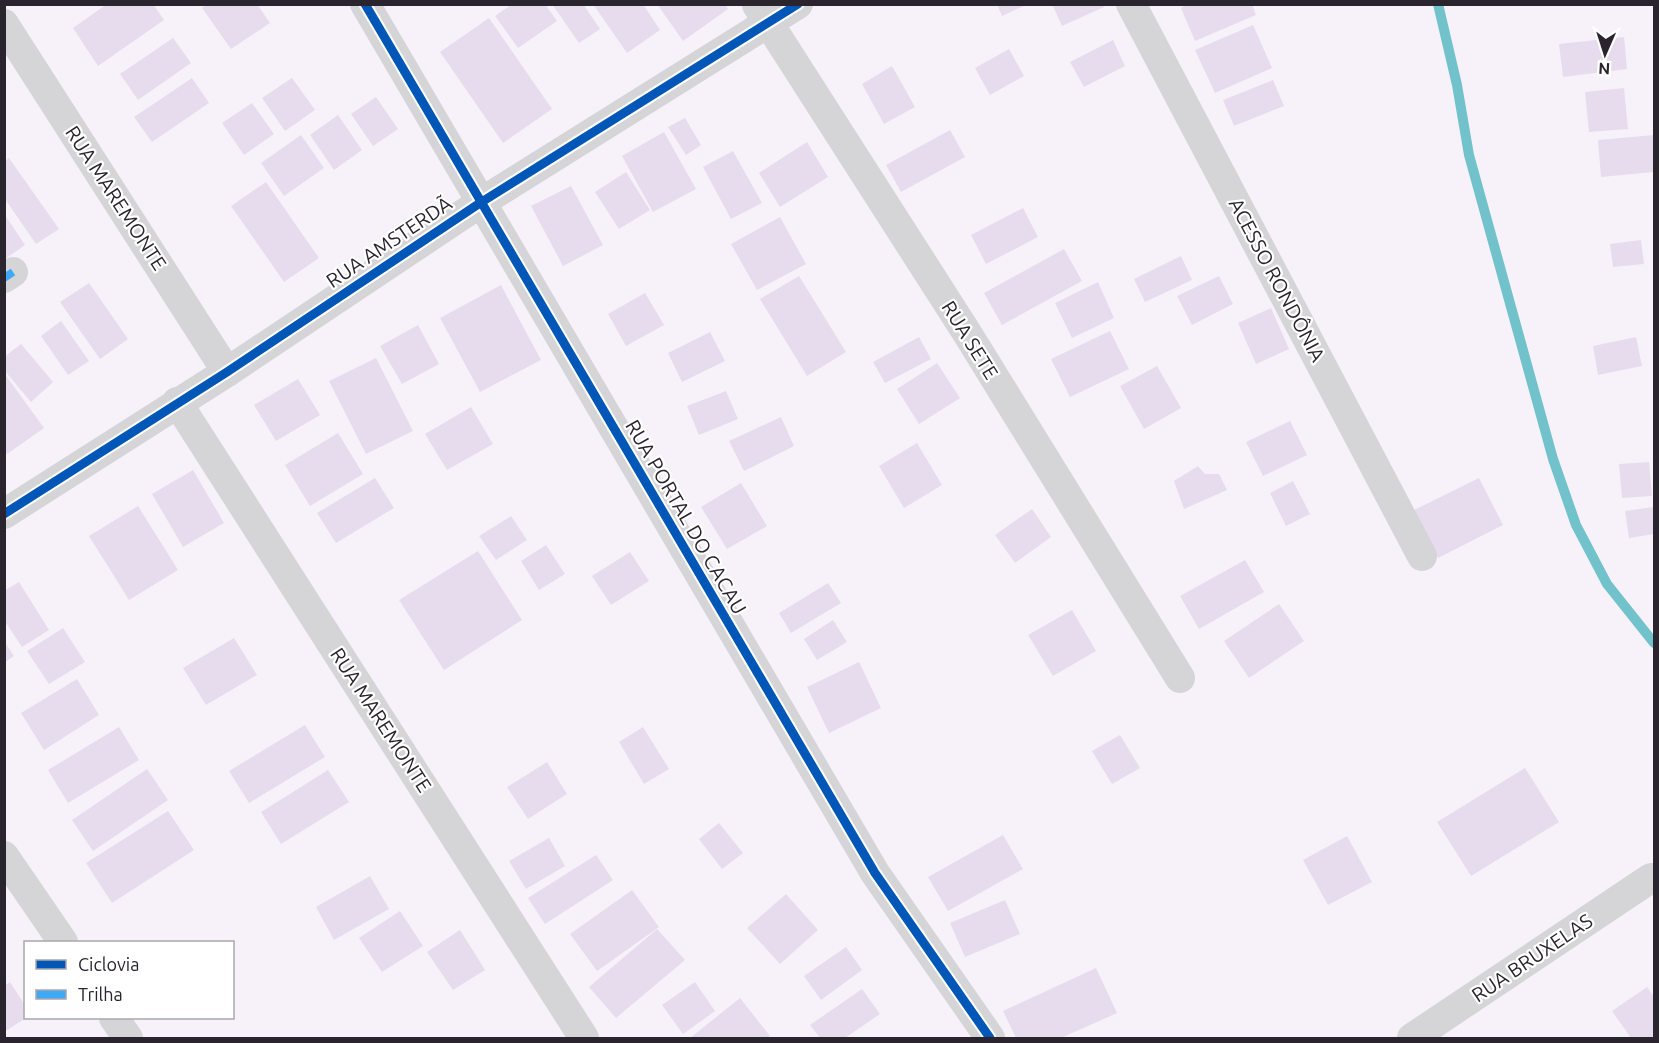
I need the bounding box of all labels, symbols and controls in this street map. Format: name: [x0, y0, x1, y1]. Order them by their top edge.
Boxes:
north arrow: [1575, 24, 1635, 84]
text: N: [1598, 60, 1611, 78]
street label: RUA MAREMONTE: [61, 121, 172, 274]
street label: RUA AMSTERDÃ: [322, 191, 456, 292]
street label: ACESSO RONDÔNIA: [1225, 194, 1330, 365]
street label: RUA SETE: [937, 296, 1003, 383]
street label: RUA PORTAL DO CACAU: [621, 416, 752, 618]
street label: RUA MAREMONTE: [326, 643, 437, 796]
street label: RUA BRUXELAS: [1467, 909, 1596, 1006]
legend: [24, 941, 234, 1019]
text: Ciclovia: [78, 954, 139, 974]
text: Trilha: [78, 984, 123, 1004]

